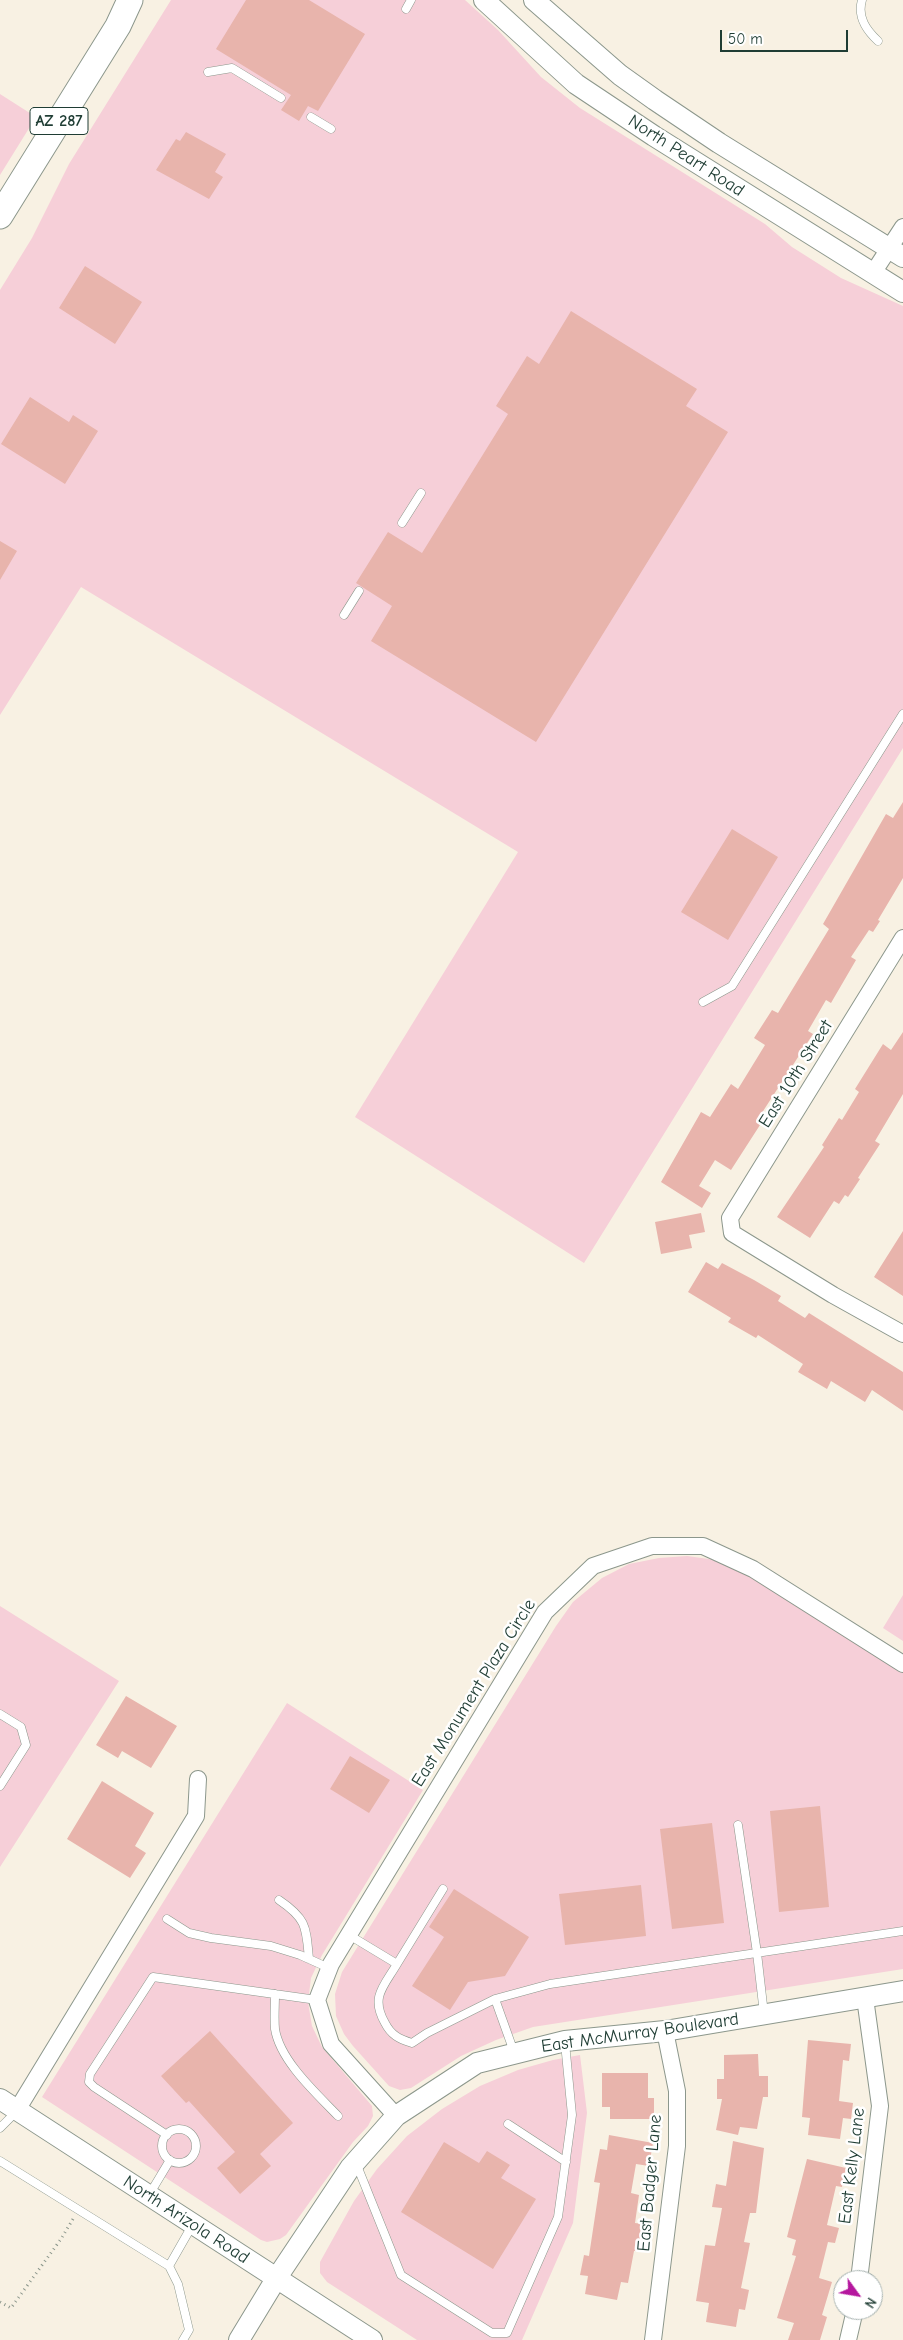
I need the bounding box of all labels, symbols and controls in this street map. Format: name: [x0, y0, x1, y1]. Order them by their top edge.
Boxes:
scale bar: [723, 20, 850, 52]
text: 50 m: [728, 30, 763, 48]
road number: AZ 287: [30, 108, 88, 134]
street label: North Peart Road: [624, 110, 748, 202]
street label: East 10th Street: [754, 1016, 838, 1132]
street label: East Monument Plaza Circle: [407, 1595, 541, 1791]
street label: East McMurray Boulevard: [540, 2008, 740, 2058]
street label: East Kelly Lane: [834, 2107, 870, 2225]
street label: East Badger Lane: [633, 2114, 667, 2252]
street label: North Arizola Road: [119, 2171, 253, 2269]
north arrow: [833, 2270, 883, 2320]
text: N: [861, 2294, 880, 2311]

